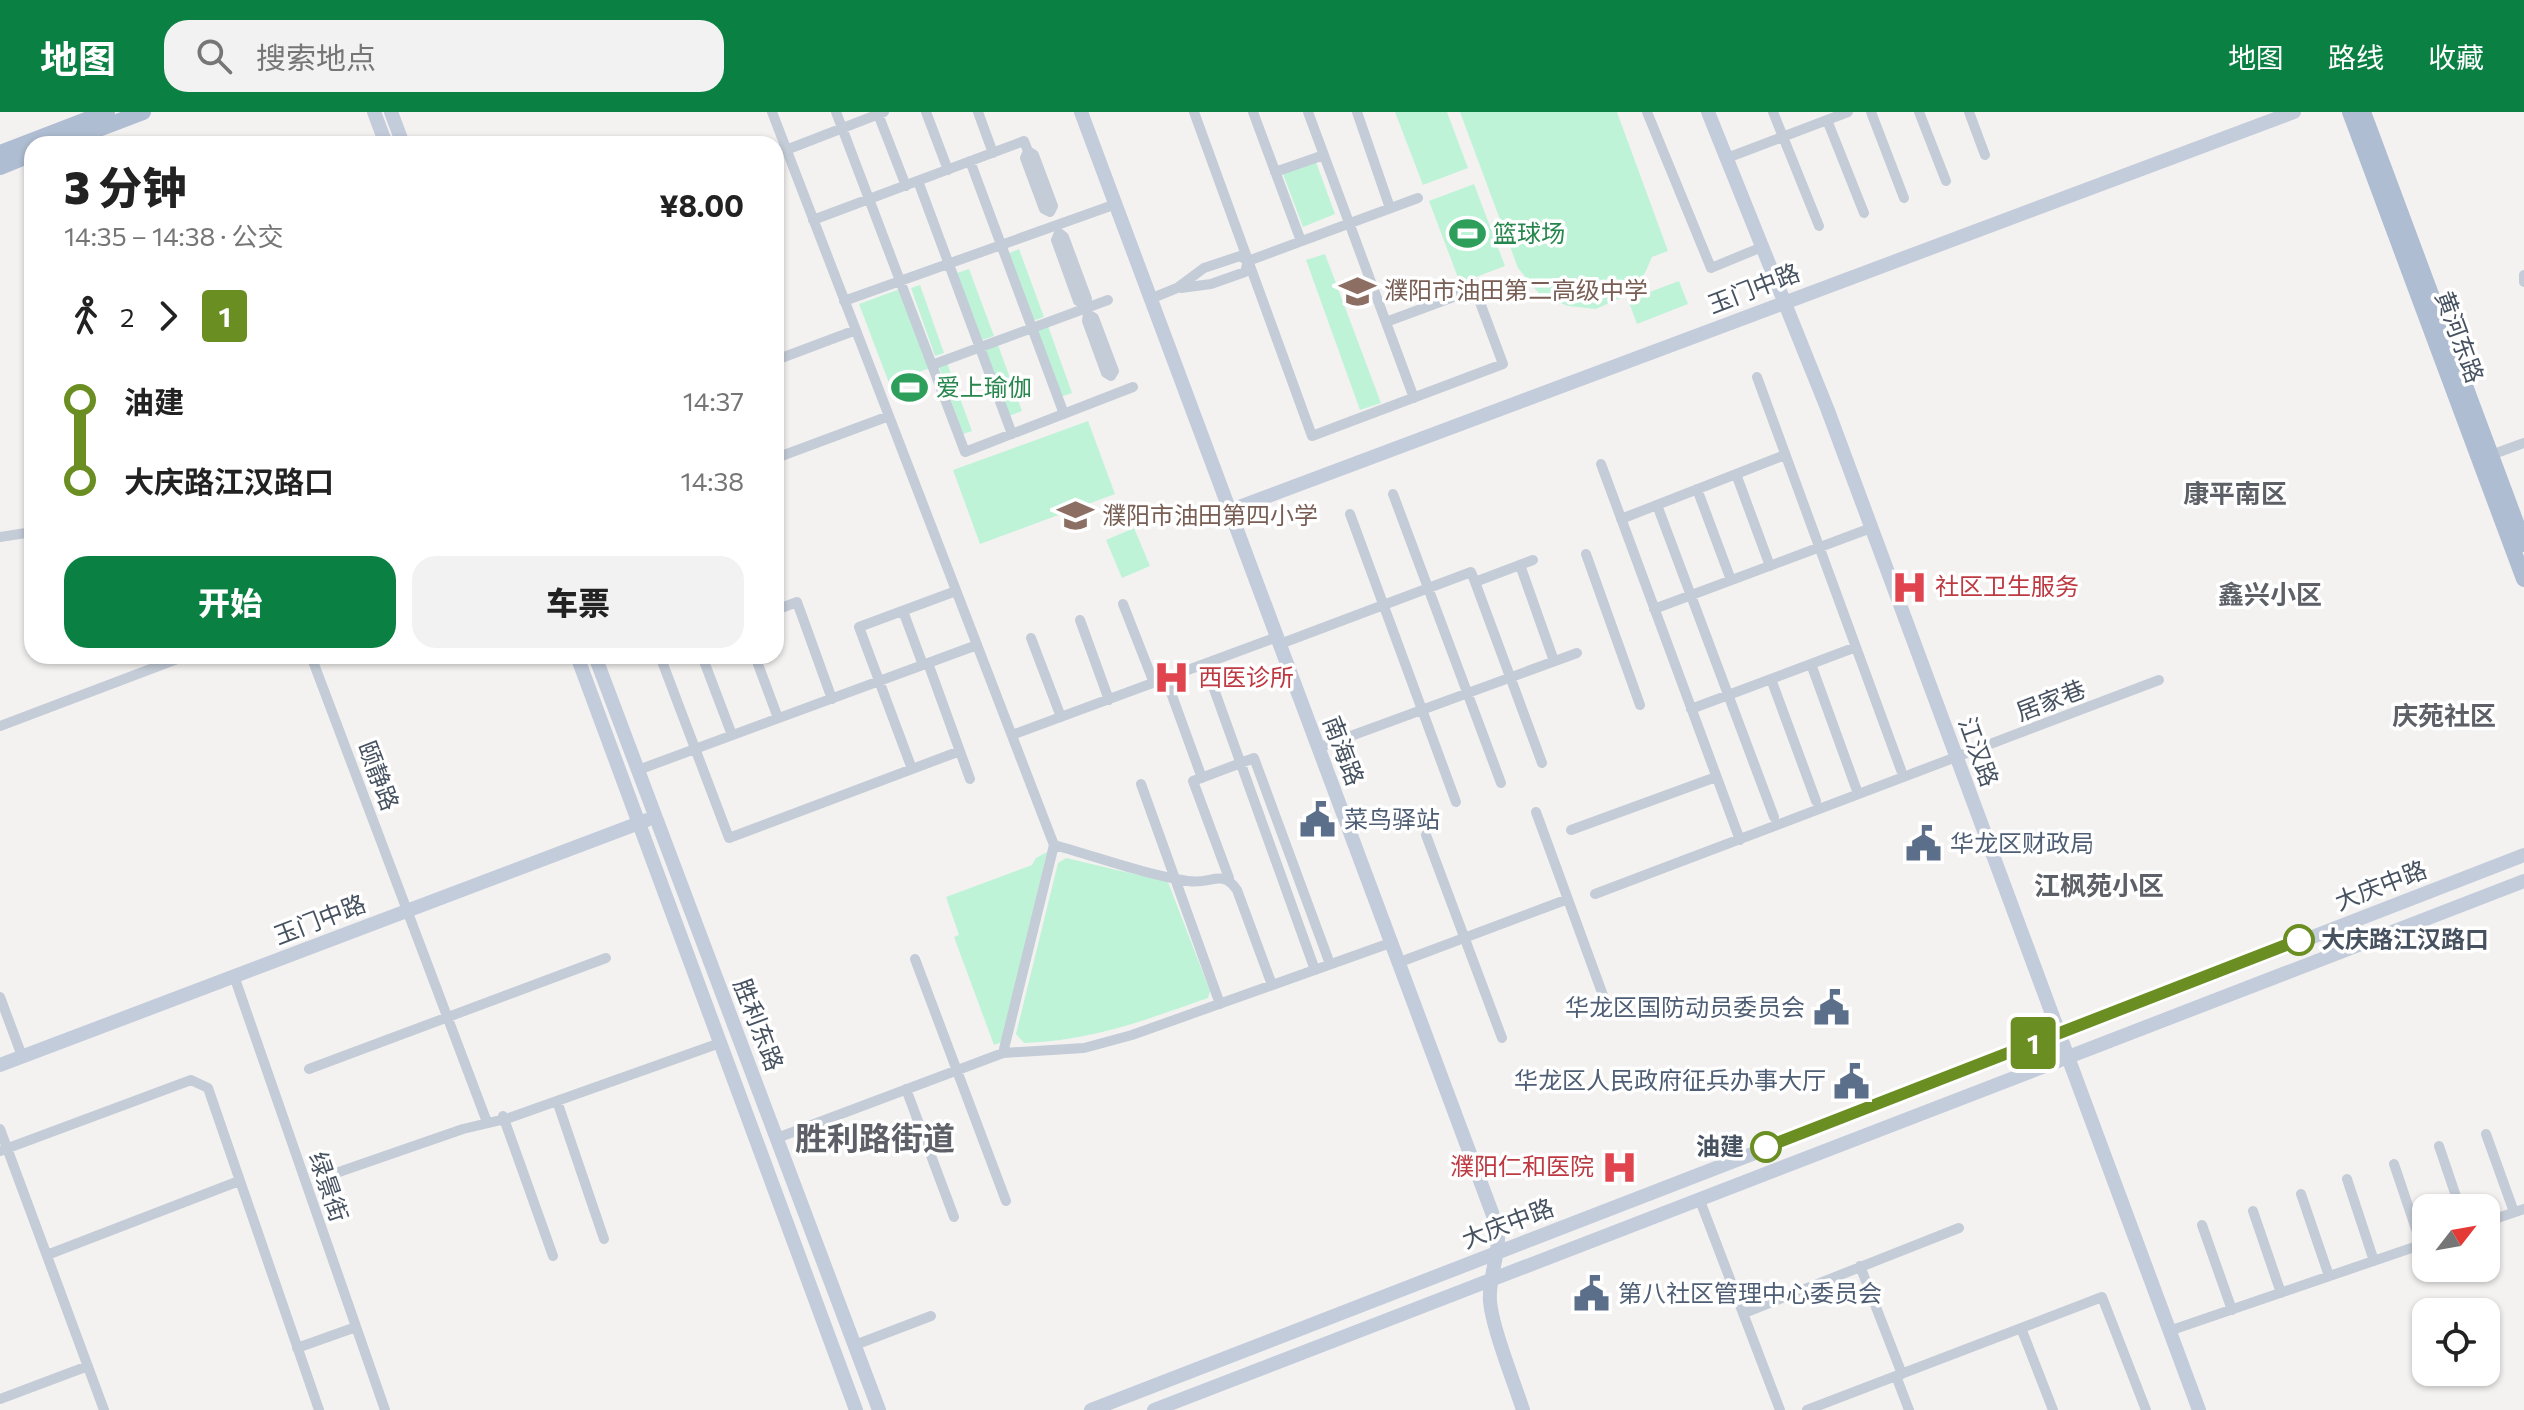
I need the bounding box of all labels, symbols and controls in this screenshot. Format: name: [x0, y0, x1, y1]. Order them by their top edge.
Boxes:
search box: [164, 20, 724, 92]
text: 地图: [40, 34, 116, 81]
icon: search: [192, 34, 236, 78]
text: 搜索地点: [256, 38, 376, 75]
text: 地图: [2228, 40, 2284, 74]
text: 路线: [2328, 40, 2384, 74]
text: 收藏: [2428, 40, 2484, 74]
text: 3 分钟: [64, 159, 186, 213]
text: ¥8.00: [659, 186, 744, 223]
sports icon: 篮球场: [1448, 215, 1486, 253]
place label: 篮球场: [1493, 218, 1565, 247]
text: 14:35 – 14:38 · 公交: [64, 220, 283, 251]
street label: 玉门中路: [1703, 257, 1803, 318]
school or university icon: 濮阳市油田第二高级中学: [1339, 272, 1377, 310]
place label: 濮阳市油田第二高级中学: [1384, 275, 1648, 304]
street label: 黄河东路: [2430, 286, 2490, 387]
icon: walk: [64, 294, 108, 338]
icon: forward: [146, 294, 190, 338]
text: 1: [218, 299, 231, 333]
text: 2: [120, 301, 134, 332]
sports icon: 爱上瑜伽: [891, 369, 929, 407]
place label: 爱上瑜伽: [936, 372, 1032, 401]
text: 油建: [124, 382, 184, 419]
text: 14:37: [683, 385, 744, 416]
text: 大庆路江汉路口: [124, 462, 334, 499]
text: 14:38: [681, 465, 744, 496]
district label: 康平南区: [2183, 477, 2287, 508]
school or university icon: 濮阳市油田第四小学: [1057, 497, 1095, 535]
place label: 濮阳市油田第四小学: [1102, 500, 1318, 529]
button: 开始: [64, 556, 396, 648]
button: 车票: [412, 556, 744, 648]
hospital icon: 社区卫生服务: [1890, 568, 1928, 606]
place label: 社区卫生服务: [1935, 571, 2079, 600]
district label: 鑫兴小区: [2218, 578, 2322, 609]
hospital icon: 西医诊所: [1153, 659, 1191, 697]
place label: 西医诊所: [1198, 662, 1294, 691]
street label: 居家巷: [2012, 673, 2089, 726]
district label: 庆苑社区: [2392, 699, 2496, 730]
street label: 南海路: [1318, 712, 1371, 789]
street label: 江汉路: [1953, 713, 2005, 790]
street label: 颐静路: [353, 737, 406, 814]
public building icon: 菜鸟驿站: [1299, 801, 1337, 839]
place label: 菜鸟驿站: [1344, 804, 1440, 833]
public building icon: 华龙区财政局: [1905, 825, 1943, 863]
place label: 华龙区财政局: [1950, 828, 2094, 857]
street label: 大庆中路: [2330, 854, 2430, 915]
district label: 江枫苑小区: [2034, 869, 2164, 900]
street label: 玉门中路: [269, 888, 369, 949]
place label: 大庆路江汉路口: [2321, 924, 2489, 953]
marker: 大庆路江汉路口: [2284, 925, 2314, 955]
street label: 胜利东路: [729, 974, 790, 1074]
public building icon: 华龙区国防动员委员会: [1812, 989, 1850, 1027]
place label: 华龙区国防动员委员会: [1565, 992, 1805, 1021]
line badge: 1: [2007, 1017, 2059, 1069]
text: 1: [2027, 1026, 2039, 1060]
public building icon: 华龙区人民政府征兵办事大厅: [1833, 1062, 1871, 1100]
place label: 华龙区人民政府征兵办事大厅: [1514, 1065, 1826, 1094]
district label: 胜利路街道: [795, 1117, 955, 1157]
place label: 油建: [1696, 1131, 1744, 1160]
marker: 油建: [1751, 1132, 1781, 1162]
street label: 绿景街: [304, 1148, 355, 1225]
hospital icon: 濮阳仁和医院: [1601, 1148, 1639, 1186]
place label: 濮阳仁和医院: [1450, 1151, 1594, 1180]
street label: 大庆中路: [1457, 1192, 1557, 1253]
north arrow: [2412, 1194, 2500, 1282]
map controls: [2412, 1194, 2500, 1386]
public building icon: 第八社区管理中心委员会: [1573, 1275, 1611, 1313]
place label: 第八社区管理中心委员会: [1618, 1278, 1882, 1307]
button: locate: [2412, 1298, 2500, 1386]

